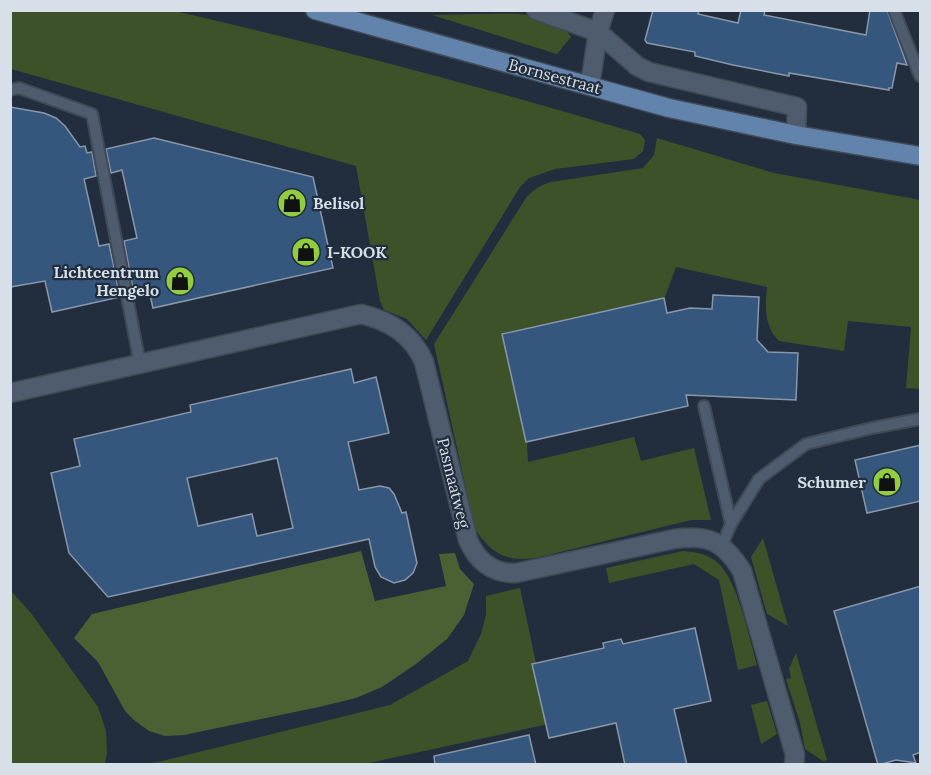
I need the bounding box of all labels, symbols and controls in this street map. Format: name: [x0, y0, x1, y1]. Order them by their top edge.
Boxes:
street label: Bornsestraat: [507, 54, 604, 98]
shop icon: Belisol: [276, 187, 308, 219]
place label: Belisol: [313, 193, 364, 213]
shop icon: I-KOOK: [290, 236, 322, 268]
place label: I-KOOK: [327, 242, 387, 262]
place label: Lichtcentrum Hengelo: [53, 262, 159, 300]
shop icon: Lichtcentrum Hengelo: [164, 265, 196, 297]
street label: Pasmaatweg: [433, 436, 475, 531]
shop icon: Schumer: [871, 466, 903, 498]
place label: Schumer: [797, 472, 866, 492]

